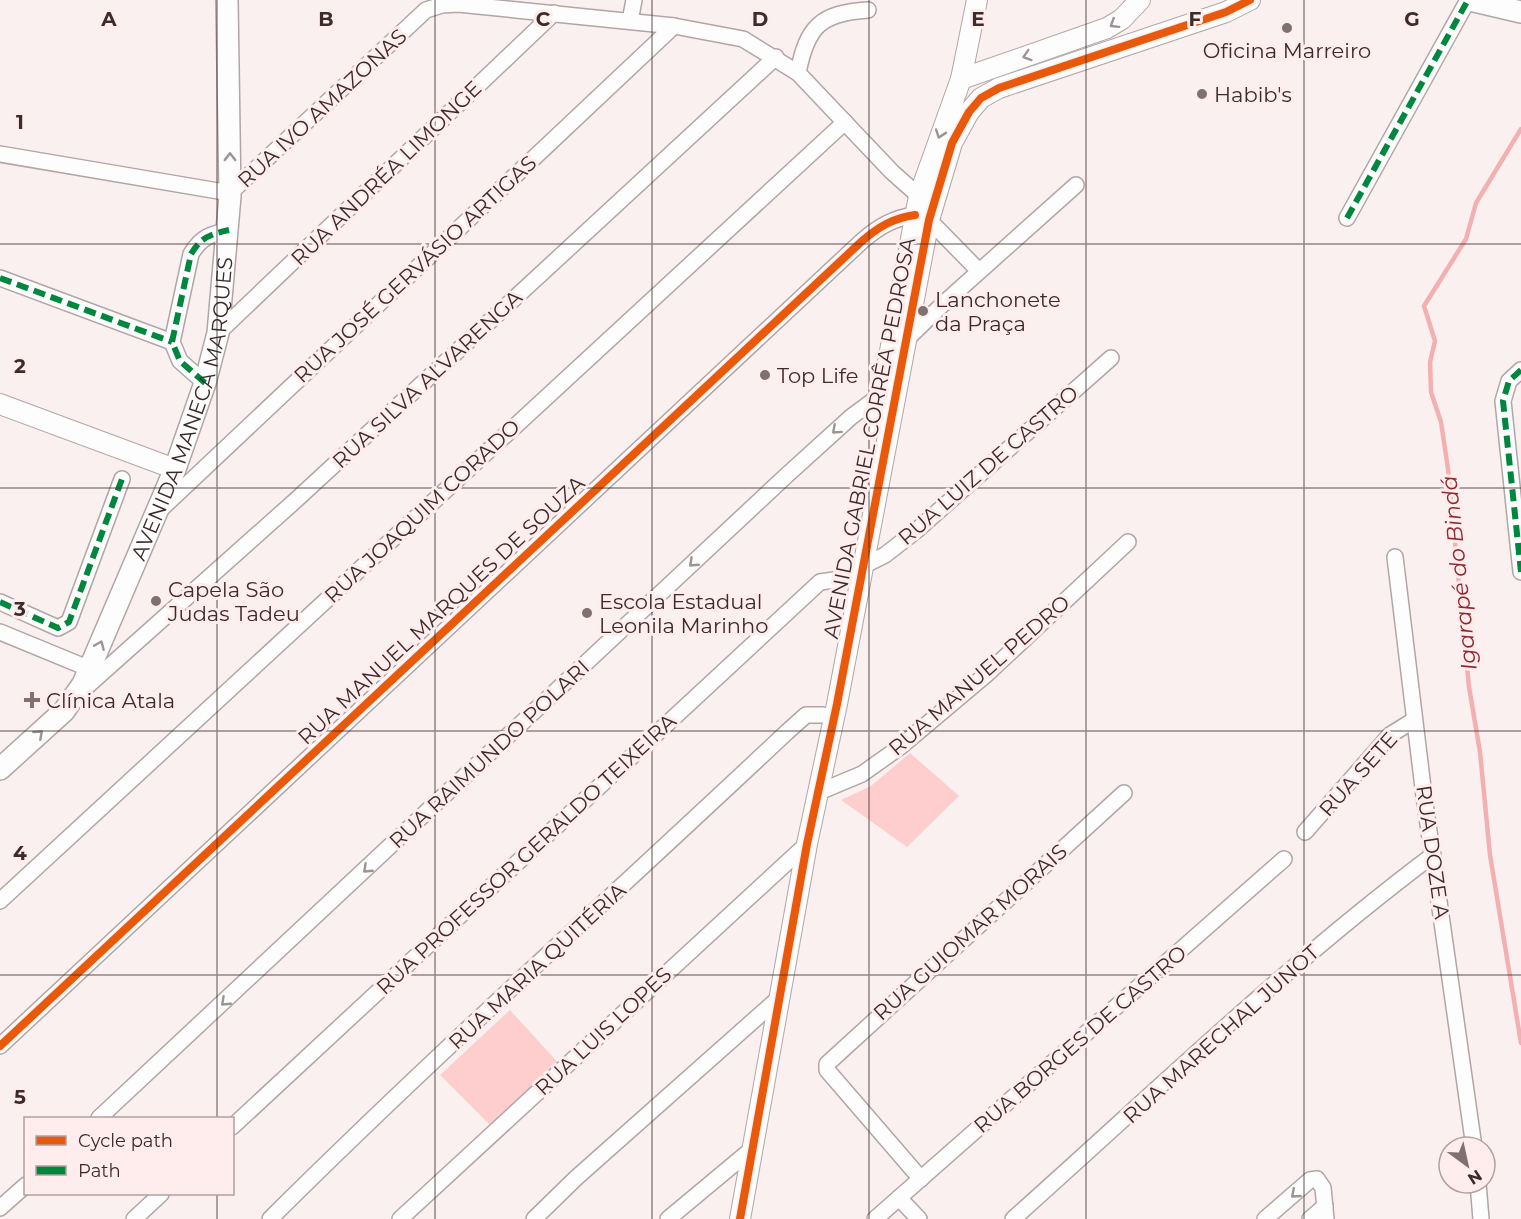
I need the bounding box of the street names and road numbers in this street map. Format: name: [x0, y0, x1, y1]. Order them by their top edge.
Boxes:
street label: RUA IVO AMAZONAS: [232, 23, 412, 193]
street label: RUA ANDRÉA LIMONGE: [286, 75, 486, 271]
street label: RUA JOSÉ GERVÁSIO ARTIGAS: [289, 150, 541, 388]
street label: AVENIDA GABRIEL CORRÊA PEDROSA: [818, 234, 920, 641]
street label: AVENIDA MANECA MARQUES: [125, 256, 237, 564]
street label: RUA SILVA ALVARENGA: [327, 284, 528, 473]
street label: RUA LUIZ DE CASTRO: [893, 380, 1083, 550]
street label: RUA JOAQUIM CORADO: [319, 414, 525, 608]
street label: RUA MANUEL MARQUES DE SOUZA: [293, 470, 590, 750]
street label: RUA MANUEL PEDRO: [883, 590, 1075, 760]
street label: RUA RAIMUNDO POLARI: [384, 655, 594, 853]
street label: RUA PROFESSOR GERALDO TEIXEIRA: [371, 708, 682, 1000]
street label: RUA SETE: [1314, 727, 1402, 821]
street label: RUA DOZE A: [1411, 783, 1455, 922]
street label: RUA GUIOMAR MORAIS: [868, 838, 1072, 1026]
street label: RUA MARIA QUITÉRIA: [443, 877, 631, 1054]
street label: RUA MARECHAL JUNOT: [1118, 939, 1324, 1129]
street label: RUA BORGES DE CASTRO: [969, 940, 1191, 1138]
street label: RUA LUIS LOPES: [530, 961, 676, 1101]

